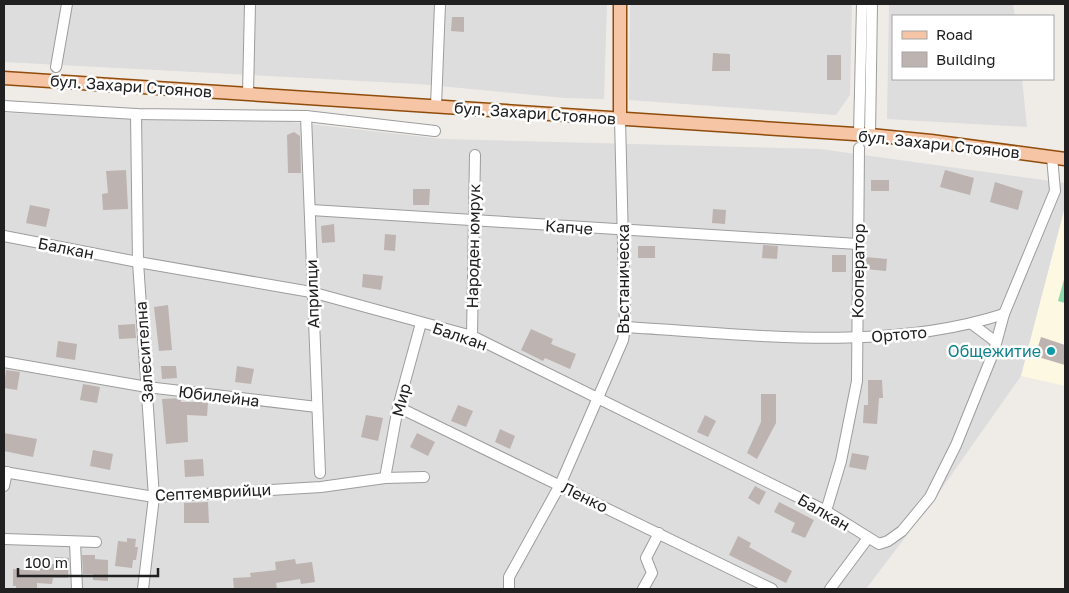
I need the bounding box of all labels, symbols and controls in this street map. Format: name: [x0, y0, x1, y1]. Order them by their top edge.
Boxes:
legend: [892, 15, 1054, 80]
text: Road: [936, 25, 973, 43]
text: Building: [936, 50, 996, 68]
street label: бул. Захари Стоянов: [49, 70, 213, 102]
street label: бул. Захари Стоянов: [453, 97, 617, 129]
street label: бул. Захари Стоянов: [857, 126, 1021, 162]
street label: Народен юмрук: [462, 183, 484, 309]
street label: Капче: [544, 215, 594, 239]
street label: Кооператор: [847, 223, 869, 319]
street label: Въстаническа: [613, 224, 633, 334]
street label: Балкан: [36, 233, 96, 263]
street label: Априлци: [301, 259, 323, 329]
street label: Залесителна: [130, 301, 158, 403]
street label: Балкан: [430, 317, 490, 355]
street label: Ортото: [870, 322, 928, 346]
place label: Общежитие: [948, 341, 1041, 361]
marker: Общежитие: [1045, 345, 1057, 357]
street label: Юбилейна: [177, 381, 261, 411]
street label: Мир: [387, 381, 415, 419]
street label: Ленко: [559, 477, 611, 517]
street label: Септемврийци: [154, 479, 272, 505]
street label: Балкан: [794, 489, 854, 535]
scale bar: [18, 546, 158, 578]
text: 100 m: [25, 553, 68, 571]

